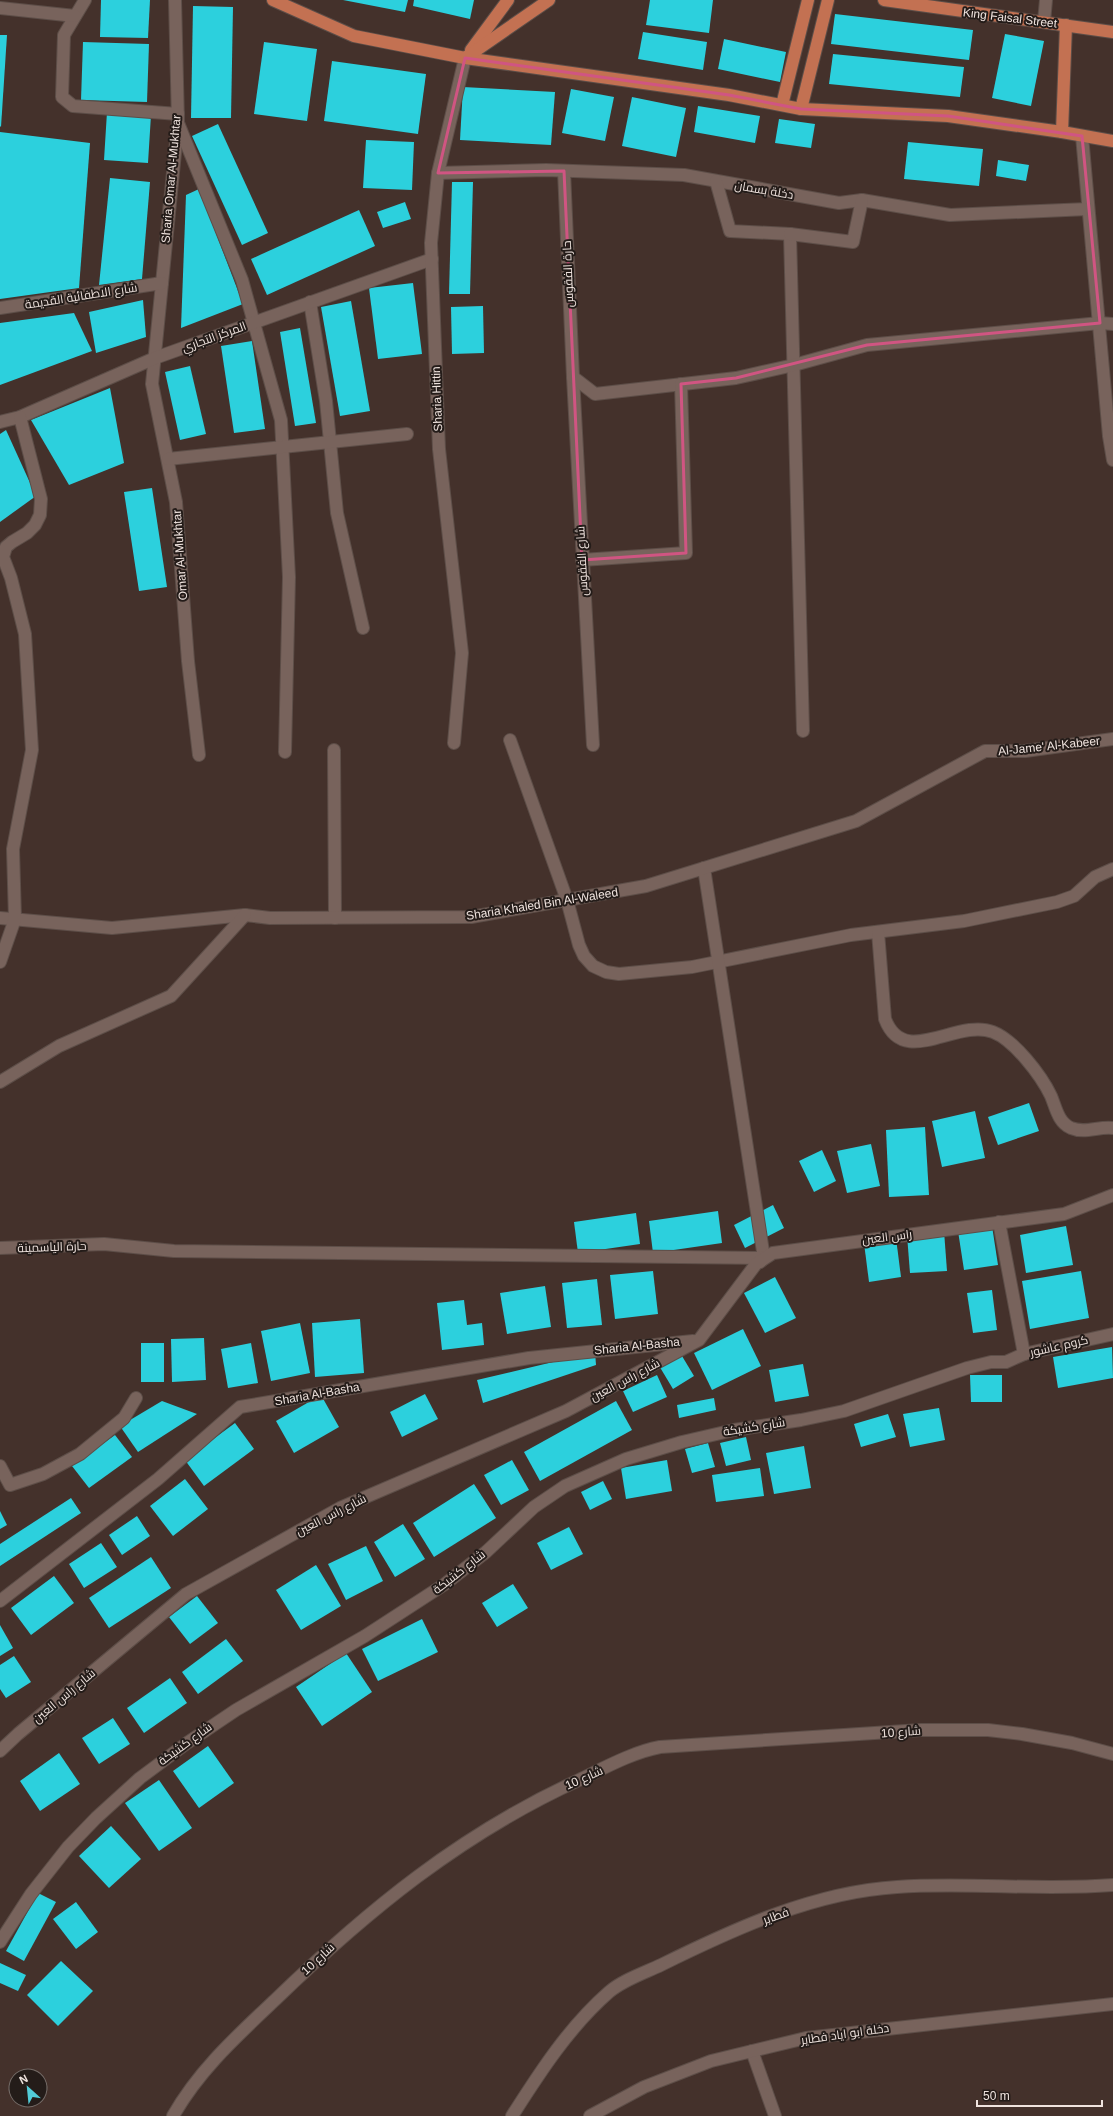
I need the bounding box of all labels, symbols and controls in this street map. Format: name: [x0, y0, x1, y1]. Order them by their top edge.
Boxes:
street label: King Faisal Street: [962, 5, 1059, 31]
street label: Sharia Omar Al-Mukhtar: [158, 114, 184, 244]
street label: دخلة بسمان: [733, 178, 795, 202]
street label: حارة الفقوس: [560, 240, 576, 308]
street label: شارع الاطفائية القديمة: [24, 280, 138, 313]
street label: المركز التجاري: [180, 319, 249, 358]
street label: Sharia Hittin: [429, 366, 445, 432]
street label: Omar Al-Mukhtar: [170, 509, 190, 601]
street label: شارع الفقوس: [573, 526, 592, 596]
street label: Al-Jame' Al-Kabeer: [997, 734, 1101, 758]
street label: Sharia Khaled Bin Al-Waleed: [465, 885, 619, 923]
street label: راس العين: [861, 1227, 913, 1247]
street label: حارة الياسمينة: [17, 1239, 87, 1255]
street label: كروم عاشور: [1028, 1333, 1090, 1361]
street label: Sharia Al-Basha: [593, 1335, 681, 1357]
street label: شارع راس العين: [588, 1356, 663, 1405]
street label: Sharia Al-Basha: [273, 1380, 361, 1408]
street label: شارع كشيكة: [722, 1415, 786, 1440]
street label: شارع راس العين: [294, 1491, 369, 1540]
street label: شارع كشيكة: [430, 1547, 489, 1598]
street label: شارع راس العين: [30, 1666, 99, 1727]
street label: شارع كشيكة: [155, 1720, 215, 1769]
street label: شارع 10: [881, 1724, 922, 1741]
street label: شارع 10: [563, 1763, 606, 1793]
street label: فطاير: [760, 1905, 791, 1927]
street label: شارع 10: [299, 1940, 338, 1978]
street label: دخلة ابو اياد فطاير: [799, 2021, 890, 2047]
north arrow: [8, 2068, 48, 2108]
text: N: [17, 2072, 30, 2086]
scale bar: [977, 2082, 1102, 2108]
text: 50 m: [983, 2089, 1010, 2103]

